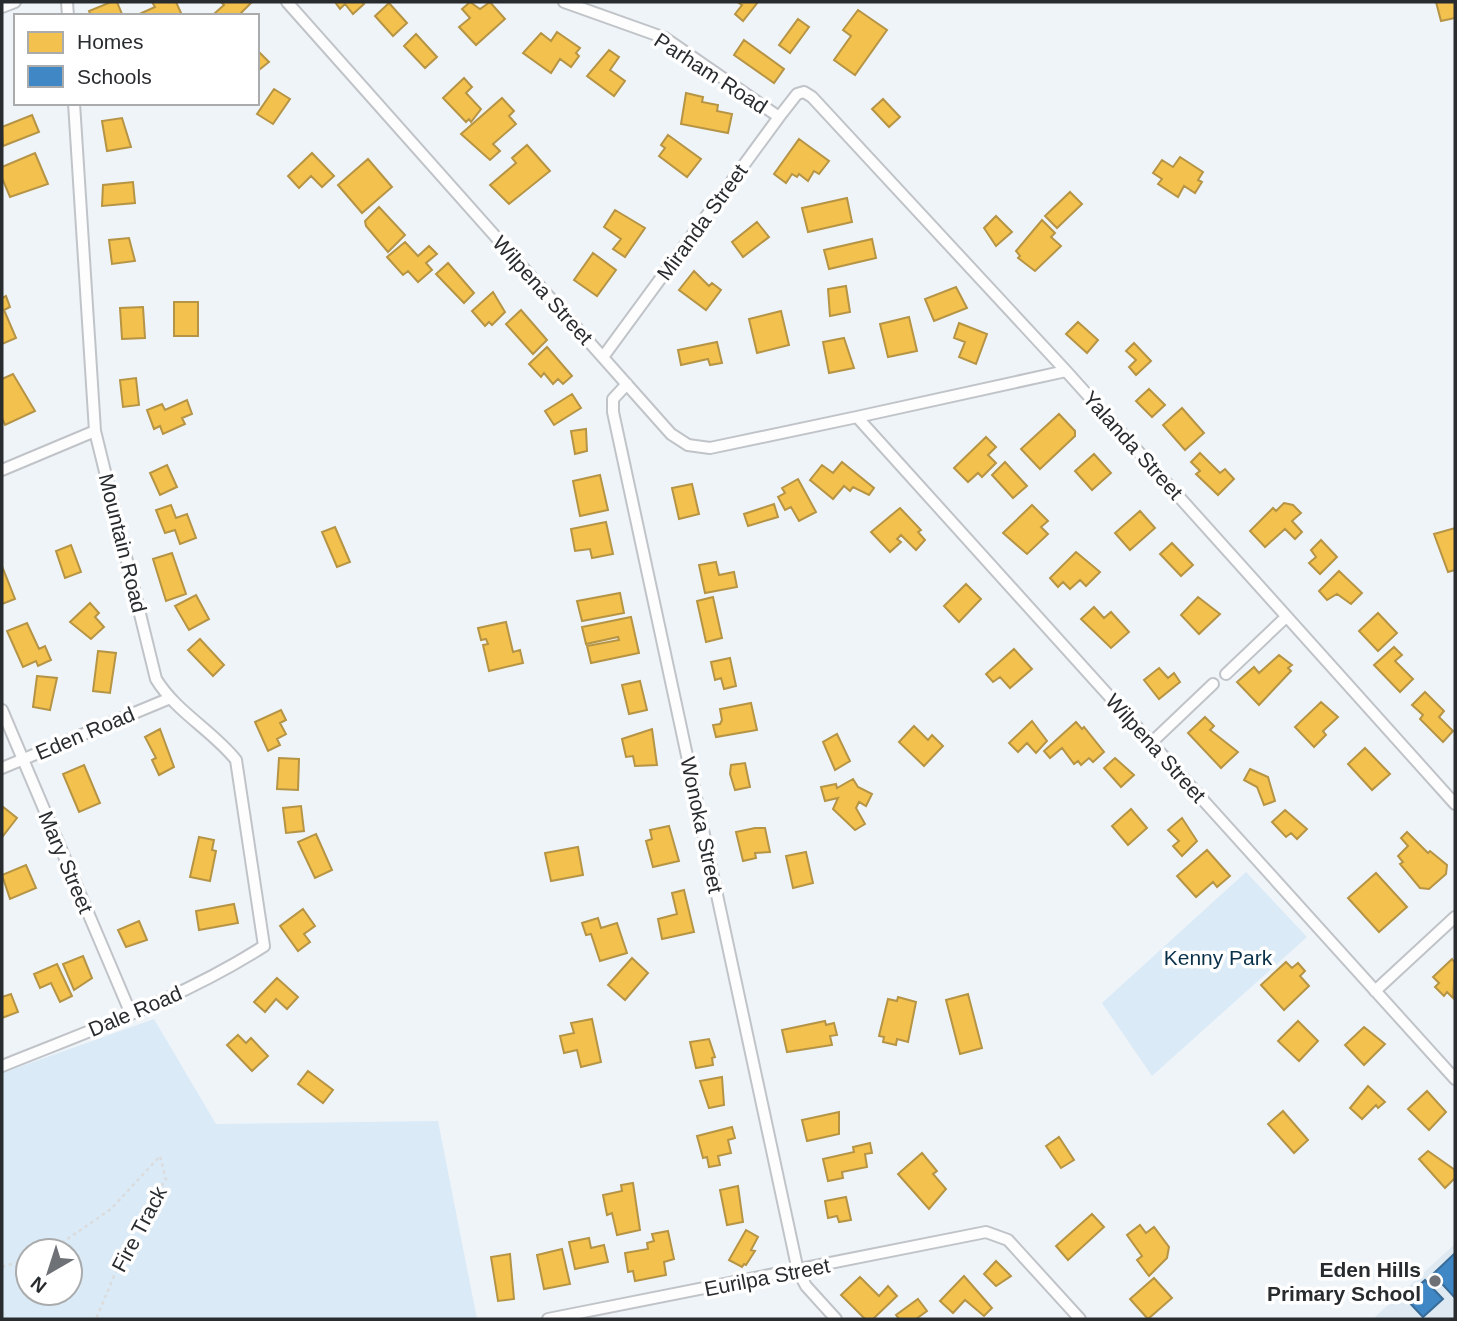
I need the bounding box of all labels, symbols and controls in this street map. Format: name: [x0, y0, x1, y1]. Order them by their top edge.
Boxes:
legend: [14, 14, 259, 105]
street label: Parham Road: [650, 28, 772, 118]
text: Homes: [77, 30, 144, 53]
text: Schools: [77, 65, 152, 88]
street label: Miranda Street: [652, 159, 752, 284]
street label: Wilpena Street: [488, 231, 598, 349]
street label: Yalanda Street: [1078, 386, 1188, 504]
street label: Mountain Road: [95, 471, 151, 615]
street label: Wilpena Street: [1101, 689, 1211, 807]
street label: Eden Road: [32, 702, 138, 764]
street label: Wonoka Street: [676, 755, 728, 895]
street label: Mary Street: [34, 808, 98, 917]
park label: Kenny Park: [1164, 946, 1273, 969]
street label: Dale Road: [85, 981, 185, 1041]
street label: Fire Track: [107, 1182, 171, 1276]
north arrow: [14, 1237, 84, 1307]
street label: Eurilpa Street: [702, 1254, 832, 1300]
place label: Eden Hills Primary School: [1267, 1258, 1421, 1305]
text: N: [27, 1272, 51, 1297]
marker: Eden Hills Primary School: [1427, 1273, 1443, 1289]

